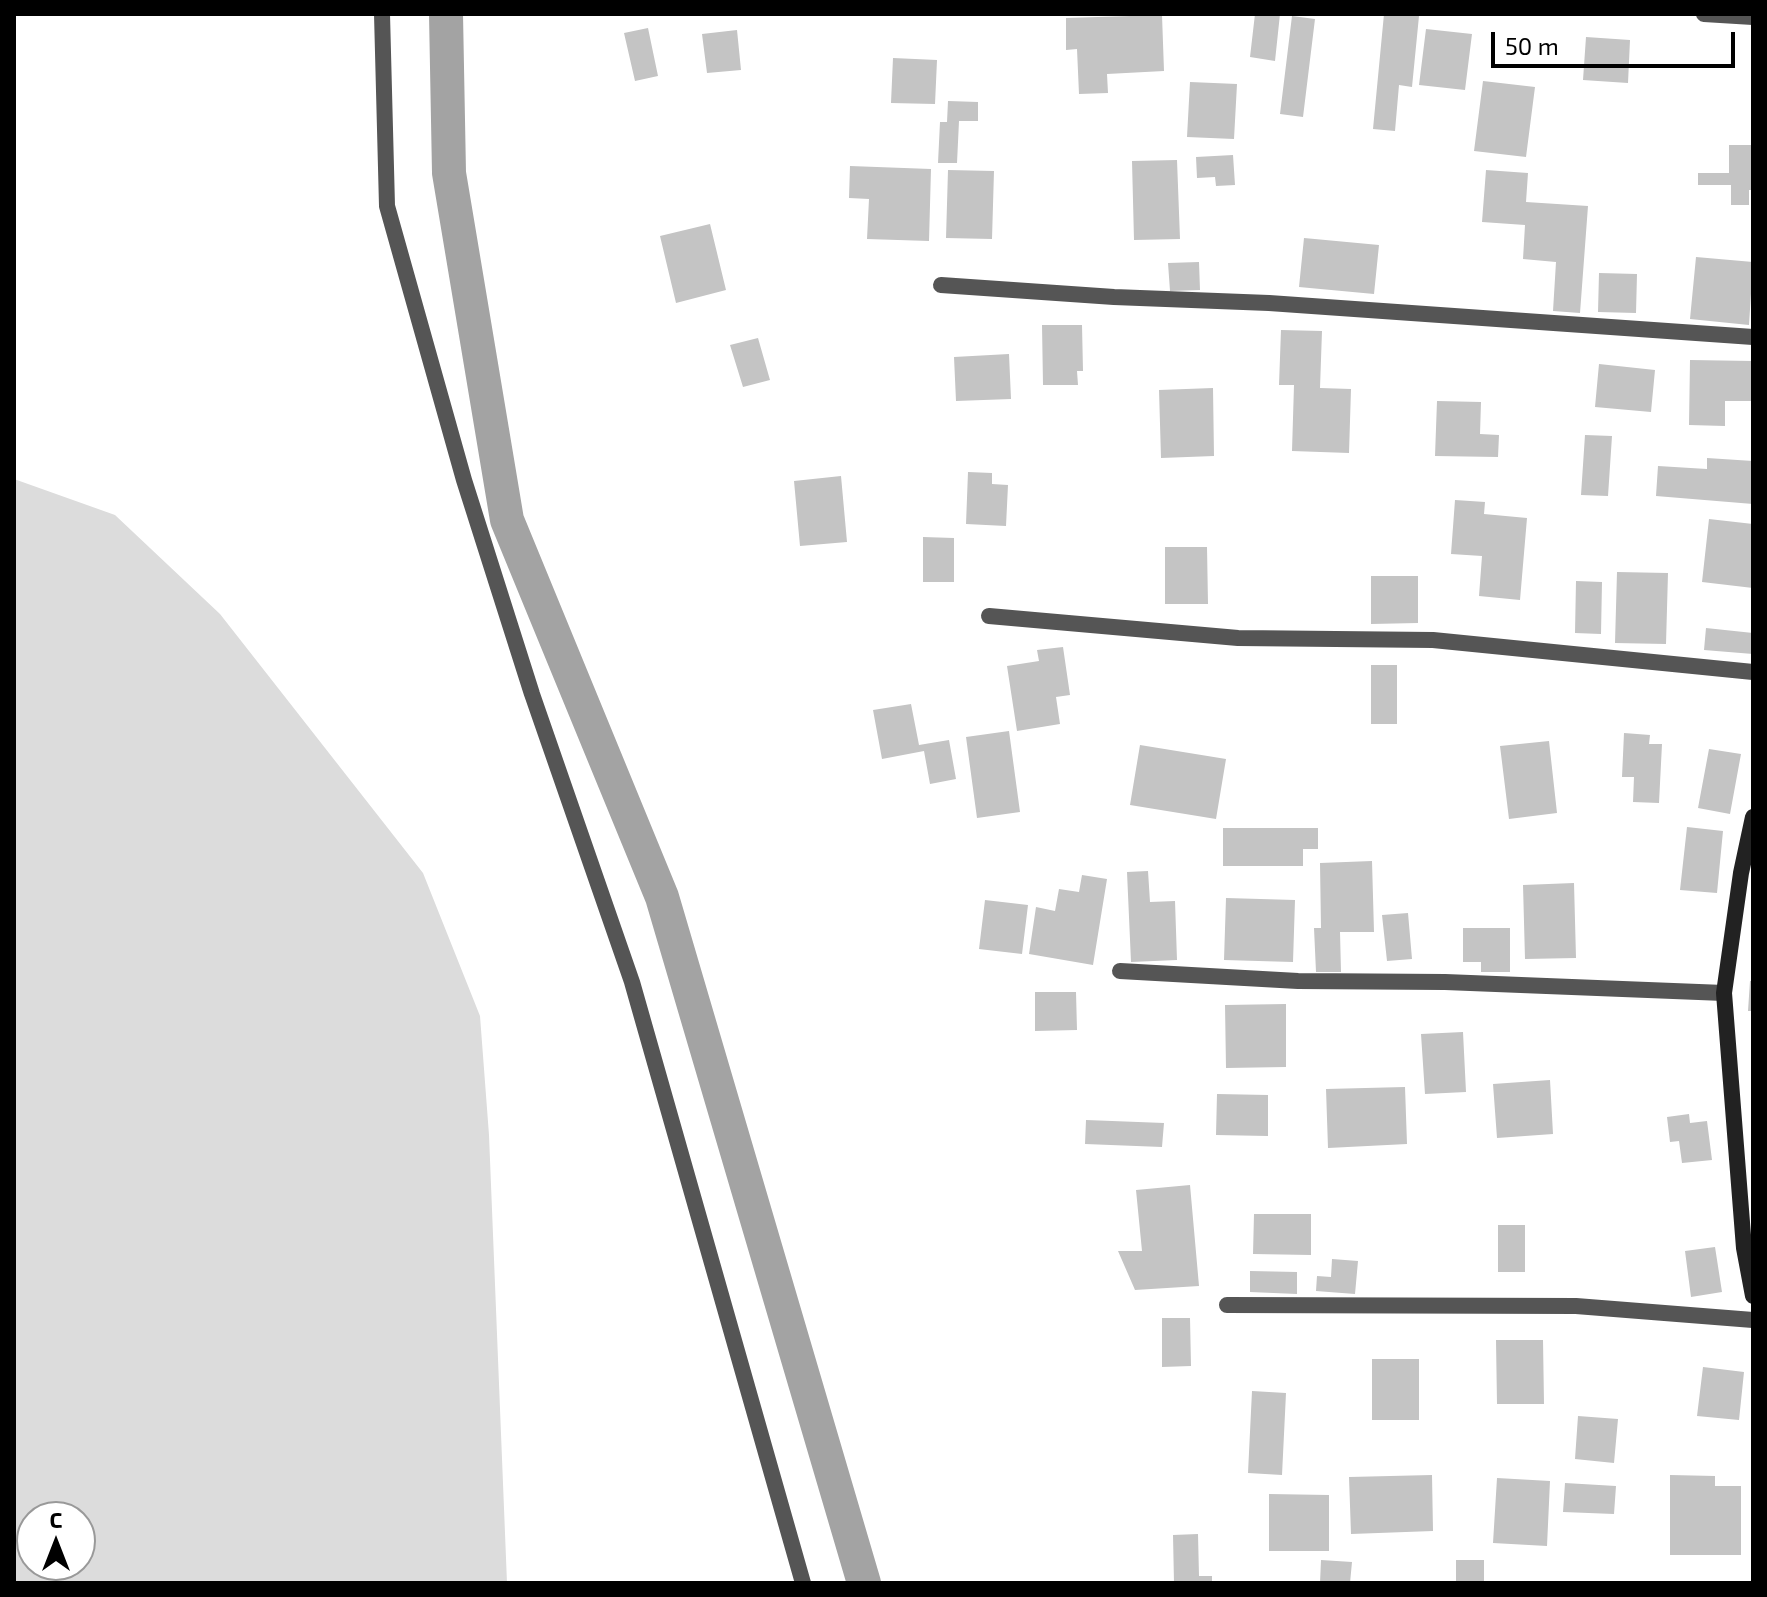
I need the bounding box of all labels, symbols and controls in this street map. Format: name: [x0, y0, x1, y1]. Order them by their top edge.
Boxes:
scale bar: [1495, 16, 1739, 66]
text: 50 m: [1505, 31, 1559, 60]
north arrow: [16, 1501, 96, 1581]
text: С: [50, 1506, 62, 1532]

